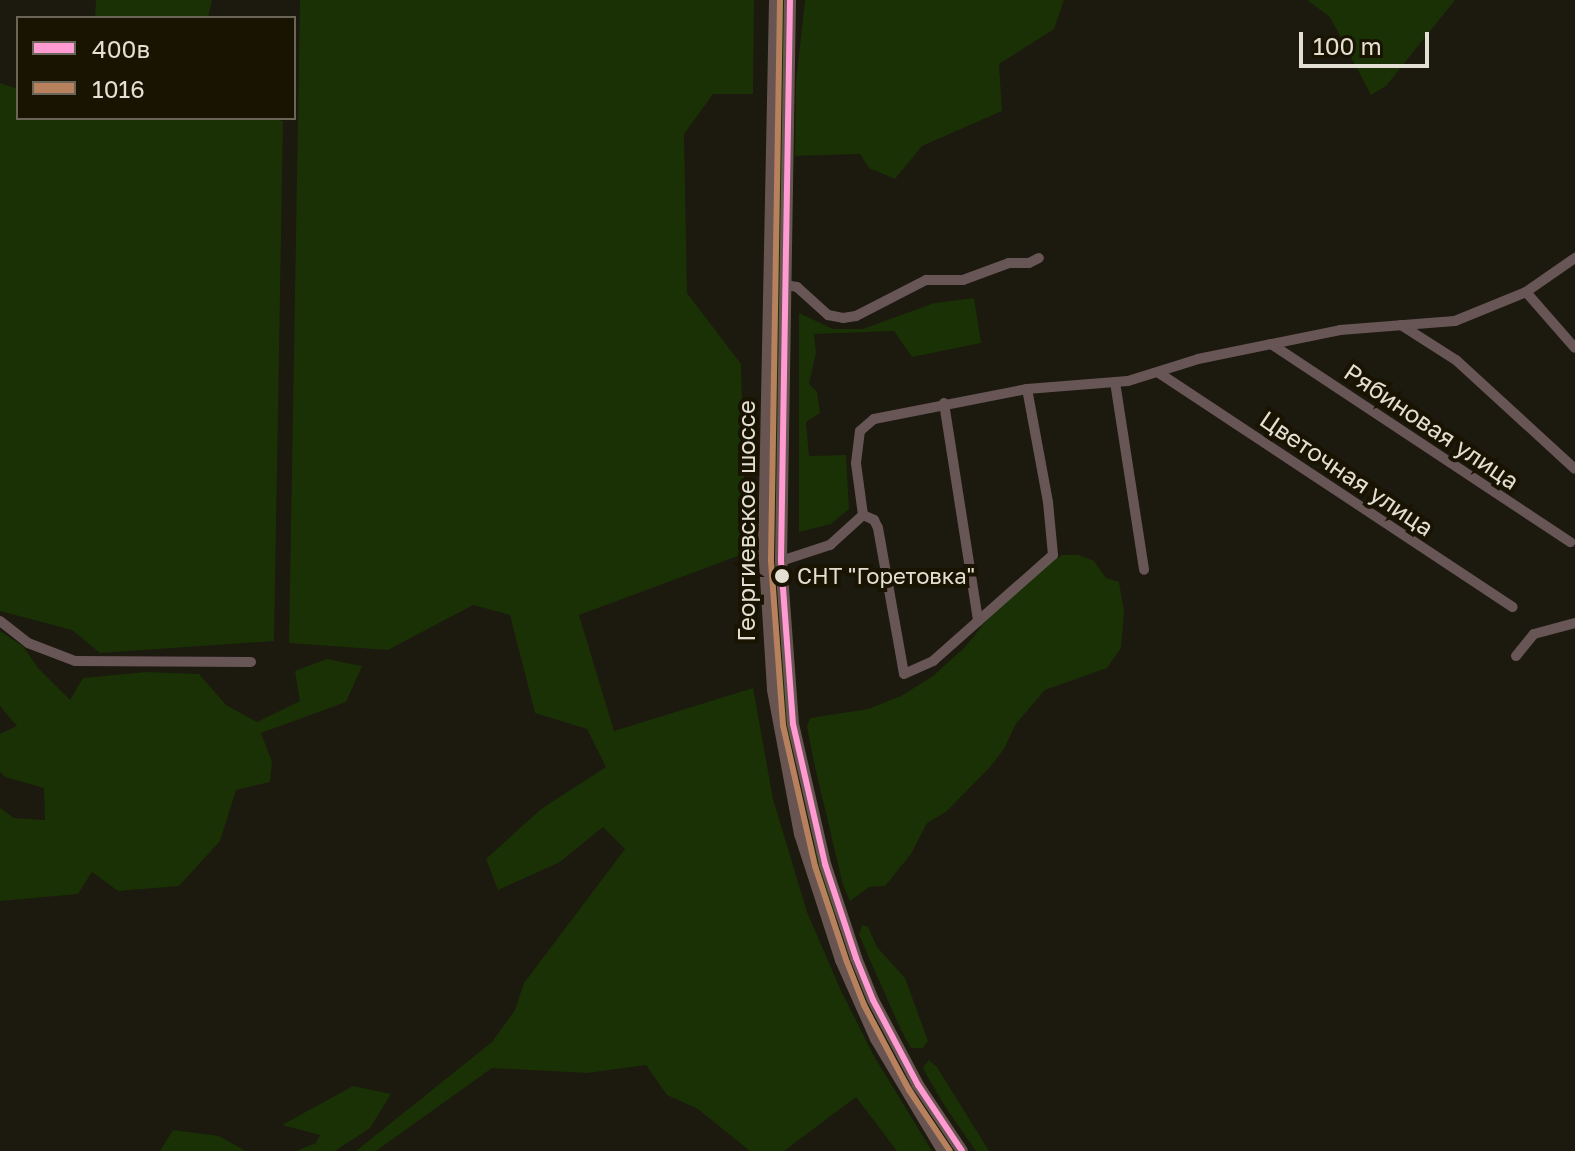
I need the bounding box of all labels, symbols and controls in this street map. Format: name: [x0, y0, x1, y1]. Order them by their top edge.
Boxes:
legend: [16, 16, 296, 120]
scale bar: [1303, 16, 1433, 66]
text: 100 m: [1313, 31, 1382, 60]
text: 400в: [92, 34, 150, 63]
text: 1016: [92, 74, 145, 103]
street label: Рябиновая улица: [1339, 357, 1525, 495]
street label: Георгиевское шоссе: [732, 400, 760, 642]
street label: Цветочная улица: [1255, 404, 1439, 542]
place label: СНТ "Горетовка": [797, 563, 975, 589]
marker: СНТ "Горетовка": [774, 568, 790, 584]

